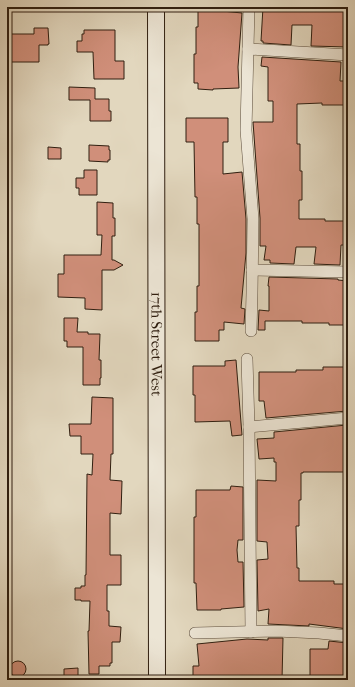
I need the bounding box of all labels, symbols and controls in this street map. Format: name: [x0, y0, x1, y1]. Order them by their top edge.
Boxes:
street label: 17th Street West: [147, 292, 166, 397]

